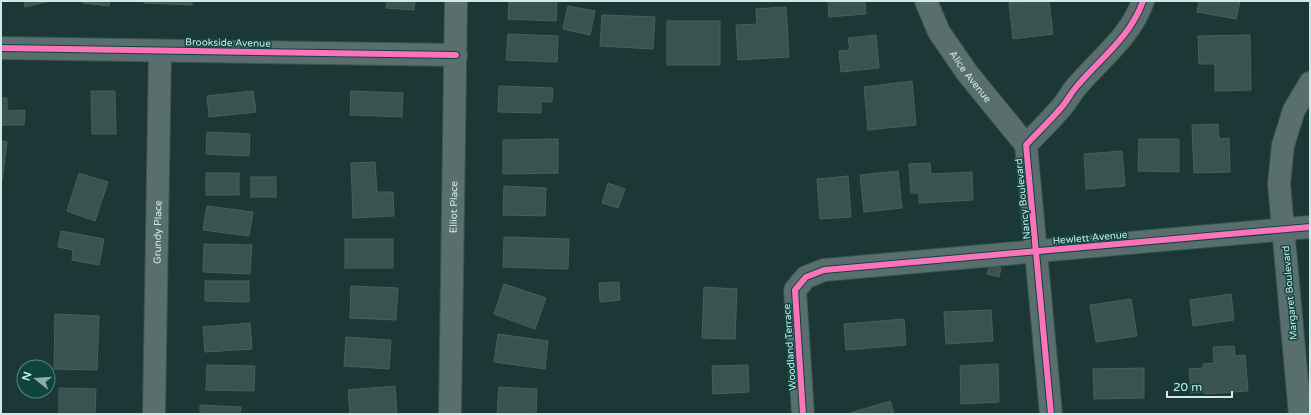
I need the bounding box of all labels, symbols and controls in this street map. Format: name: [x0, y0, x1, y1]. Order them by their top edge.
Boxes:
street label: Brookside Avenue: [185, 36, 271, 50]
street label: Alice Avenue: [947, 48, 994, 105]
street label: Nancy Boulevard: [1013, 158, 1033, 240]
street label: Elliot Place: [448, 181, 460, 233]
street label: Grundy Place: [151, 200, 165, 264]
street label: Hewlett Avenue: [1052, 229, 1128, 247]
street label: Margaret Boulevard: [1280, 245, 1300, 341]
street label: Woodland Terrace: [781, 303, 799, 391]
north arrow: [16, 359, 56, 399]
text: N: [19, 370, 34, 382]
scale bar: [1167, 373, 1232, 399]
text: 20 m: [1173, 380, 1202, 394]

